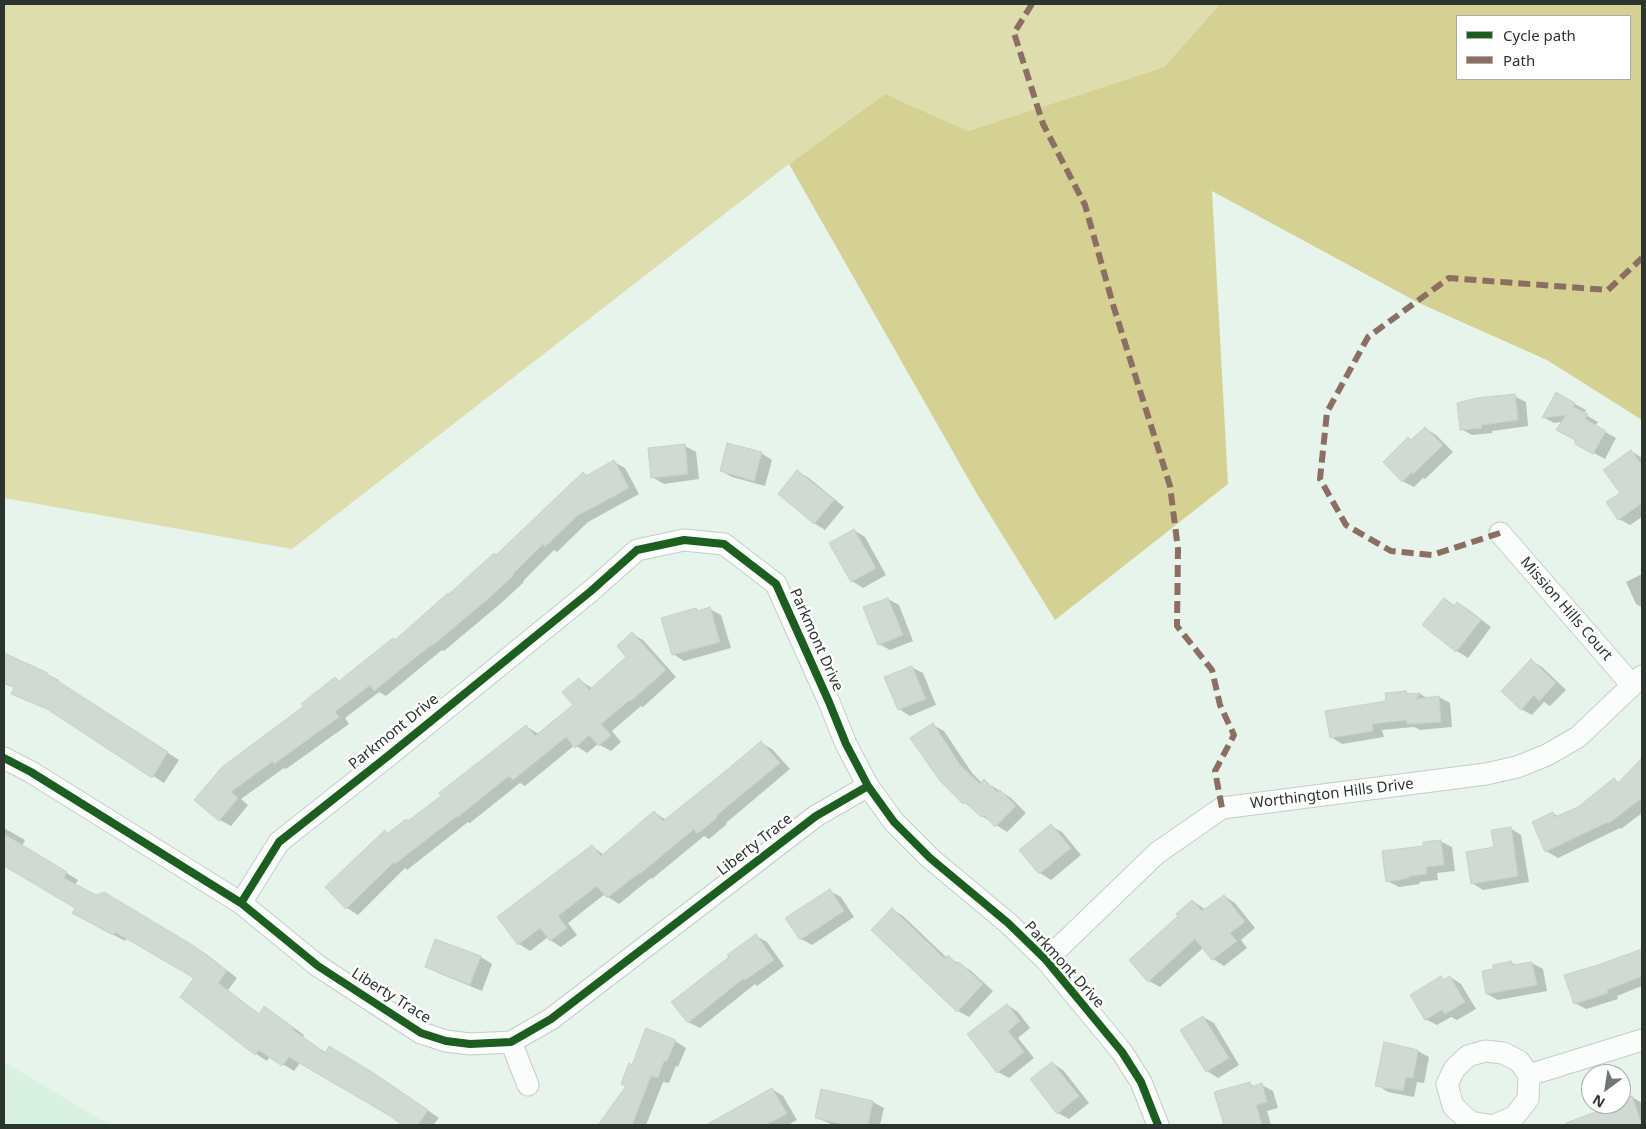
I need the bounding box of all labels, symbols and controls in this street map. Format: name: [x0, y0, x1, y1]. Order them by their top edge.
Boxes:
legend: [1456, 15, 1631, 80]
text: Cycle path: [1503, 25, 1576, 45]
text: Path: [1503, 50, 1535, 70]
street label: Mission Hills Court: [1516, 554, 1616, 664]
street label: Parkmont Drive: [785, 586, 847, 694]
street label: Parkmont Drive: [345, 690, 443, 774]
street label: Worthington Hills Drive: [1249, 775, 1415, 813]
street label: Liberty Trace: [714, 810, 796, 880]
street label: Parkmont Drive: [1020, 918, 1108, 1012]
street label: Liberty Trace: [348, 964, 434, 1028]
north arrow: [1581, 1064, 1631, 1114]
text: N: [1589, 1090, 1608, 1113]

